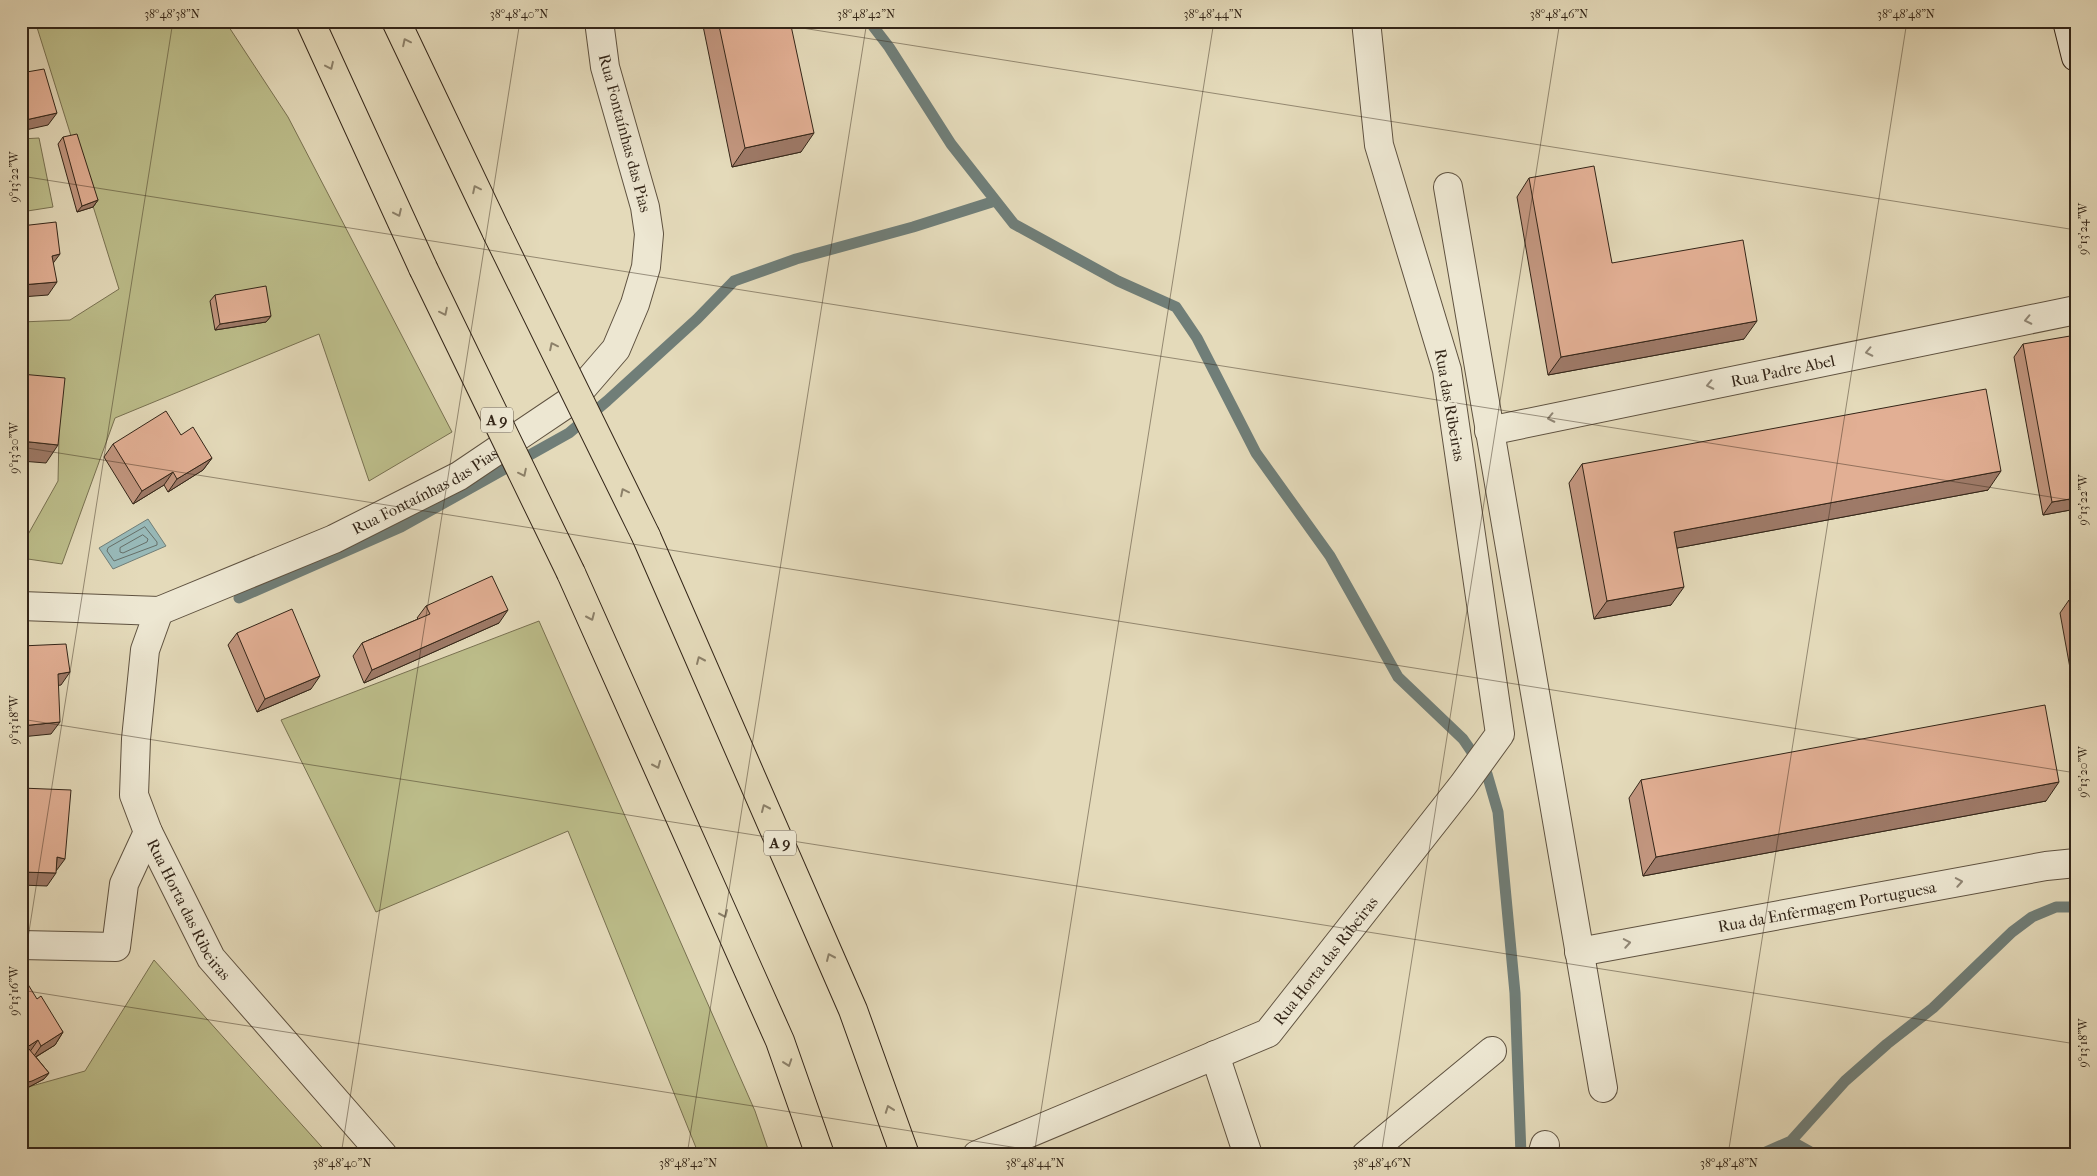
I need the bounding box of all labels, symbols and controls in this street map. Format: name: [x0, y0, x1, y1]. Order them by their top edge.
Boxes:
text: 38°48'38"N: [144, 7, 200, 21]
text: 38°48'40"N: [490, 7, 548, 21]
text: 38°48'42"N: [837, 7, 895, 21]
text: 38°48'44"N: [1183, 7, 1243, 21]
text: 38°48'46"N: [1530, 7, 1588, 21]
text: 38°48'48"N: [1877, 7, 1935, 21]
one-way arrow: [402, 38, 412, 47]
street label: Rua Fontaínhas das Pias: [595, 52, 655, 214]
one-way arrow: [324, 61, 334, 70]
text: 9°13'22"W: [7, 150, 21, 203]
one-way arrow: [472, 185, 482, 194]
text: 9°13'24"W: [2076, 202, 2090, 255]
one-way arrow: [392, 208, 402, 217]
one-way arrow: [438, 306, 448, 315]
one-way arrow: [2024, 314, 2032, 324]
one-way arrow: [549, 342, 559, 351]
street label: Rua das Ribeiras: [1431, 347, 1469, 463]
one-way arrow: [1864, 347, 1873, 357]
street label: Rua Padre Abel: [1729, 350, 1837, 390]
one-way arrow: [1705, 380, 1714, 390]
road number: A 9: [481, 408, 513, 432]
one-way arrow: [1546, 412, 1555, 423]
text: 9°13'20"W: [7, 421, 21, 474]
street label: Rua Fontaínhas das Pias: [349, 443, 501, 538]
one-way arrow: [517, 468, 527, 477]
text: 9°13'22"W: [2076, 473, 2090, 526]
one-way arrow: [620, 488, 630, 497]
one-way arrow: [585, 612, 596, 621]
one-way arrow: [695, 656, 706, 665]
text: 9°13'18"W: [7, 694, 21, 745]
text: 9°13'20"W: [2076, 745, 2090, 798]
one-way arrow: [651, 760, 662, 769]
one-way arrow: [761, 804, 772, 813]
road number: A 9: [764, 830, 796, 856]
street label: Rua Horta das Ribeiras: [143, 835, 235, 984]
street label: Rua da Enfermagem Portuguesa: [1716, 877, 1938, 936]
one-way arrow: [1955, 878, 1964, 888]
street label: Rua Horta das Ribeiras: [1269, 892, 1382, 1028]
one-way arrow: [717, 909, 728, 918]
one-way arrow: [1623, 939, 1632, 949]
one-way arrow: [826, 953, 837, 962]
text: 9°13'16"W: [7, 965, 21, 1016]
text: 9°13'18"W: [2076, 1017, 2090, 1068]
one-way arrow: [782, 1058, 792, 1067]
one-way arrow: [885, 1105, 895, 1114]
text: 38°48'40"N: [313, 1156, 371, 1170]
text: 38°48'42"N: [659, 1156, 717, 1170]
text: 38°48'44"N: [1005, 1156, 1065, 1170]
text: 38°48'46"N: [1353, 1156, 1411, 1170]
text: 38°48'48"N: [1700, 1156, 1758, 1170]

